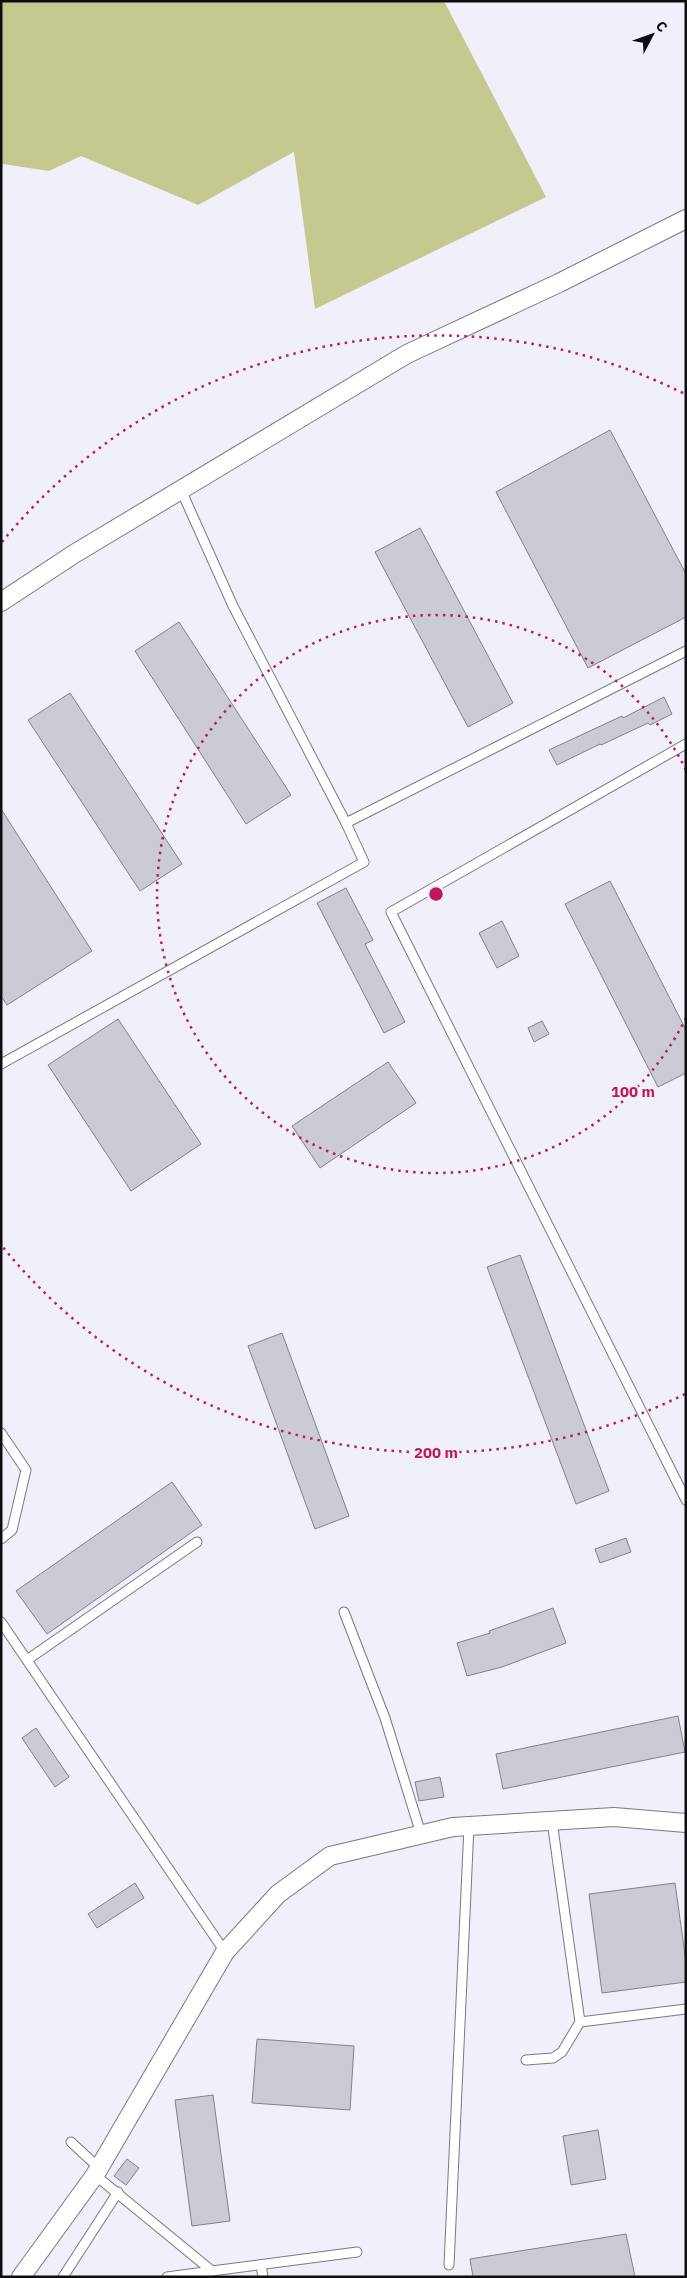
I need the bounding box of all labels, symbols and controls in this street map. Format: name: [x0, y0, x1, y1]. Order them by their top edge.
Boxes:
north arrow: [627, 10, 677, 60]
text: С: [652, 17, 672, 36]
centre of rings: [427, 885, 445, 903]
text: 100 m: [611, 1082, 655, 1101]
text: 200 m: [414, 1443, 458, 1462]

